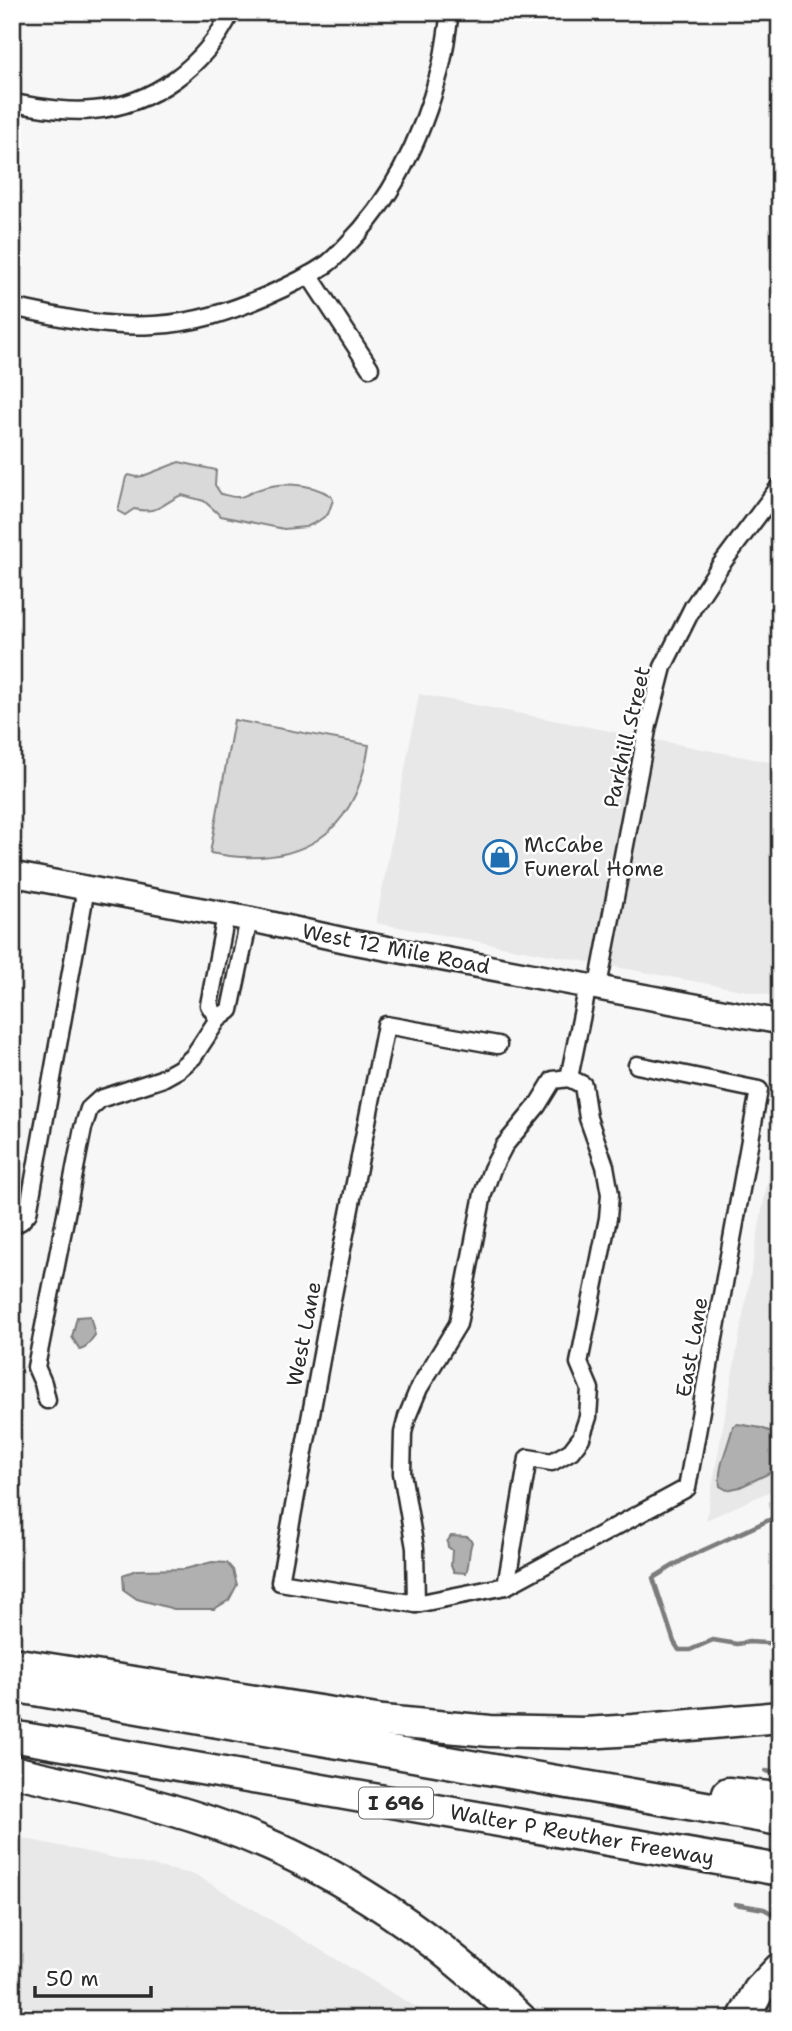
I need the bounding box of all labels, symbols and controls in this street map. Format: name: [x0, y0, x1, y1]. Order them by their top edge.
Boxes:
street label: Parkhill Street: [597, 663, 657, 811]
place label: McCabe Funeral Home: [524, 831, 664, 883]
shop icon: McCabe Funeral Home: [481, 838, 519, 876]
street label: West 12 Mile Road: [300, 917, 492, 981]
street label: West Lane: [280, 1279, 328, 1389]
street label: East Lane: [669, 1295, 715, 1399]
road number: I 696: [359, 1787, 433, 1818]
street label: Walter P Reuther Freeway: [447, 1798, 717, 1872]
scale bar: [35, 1954, 150, 1998]
text: 50 m: [46, 1965, 99, 1993]

